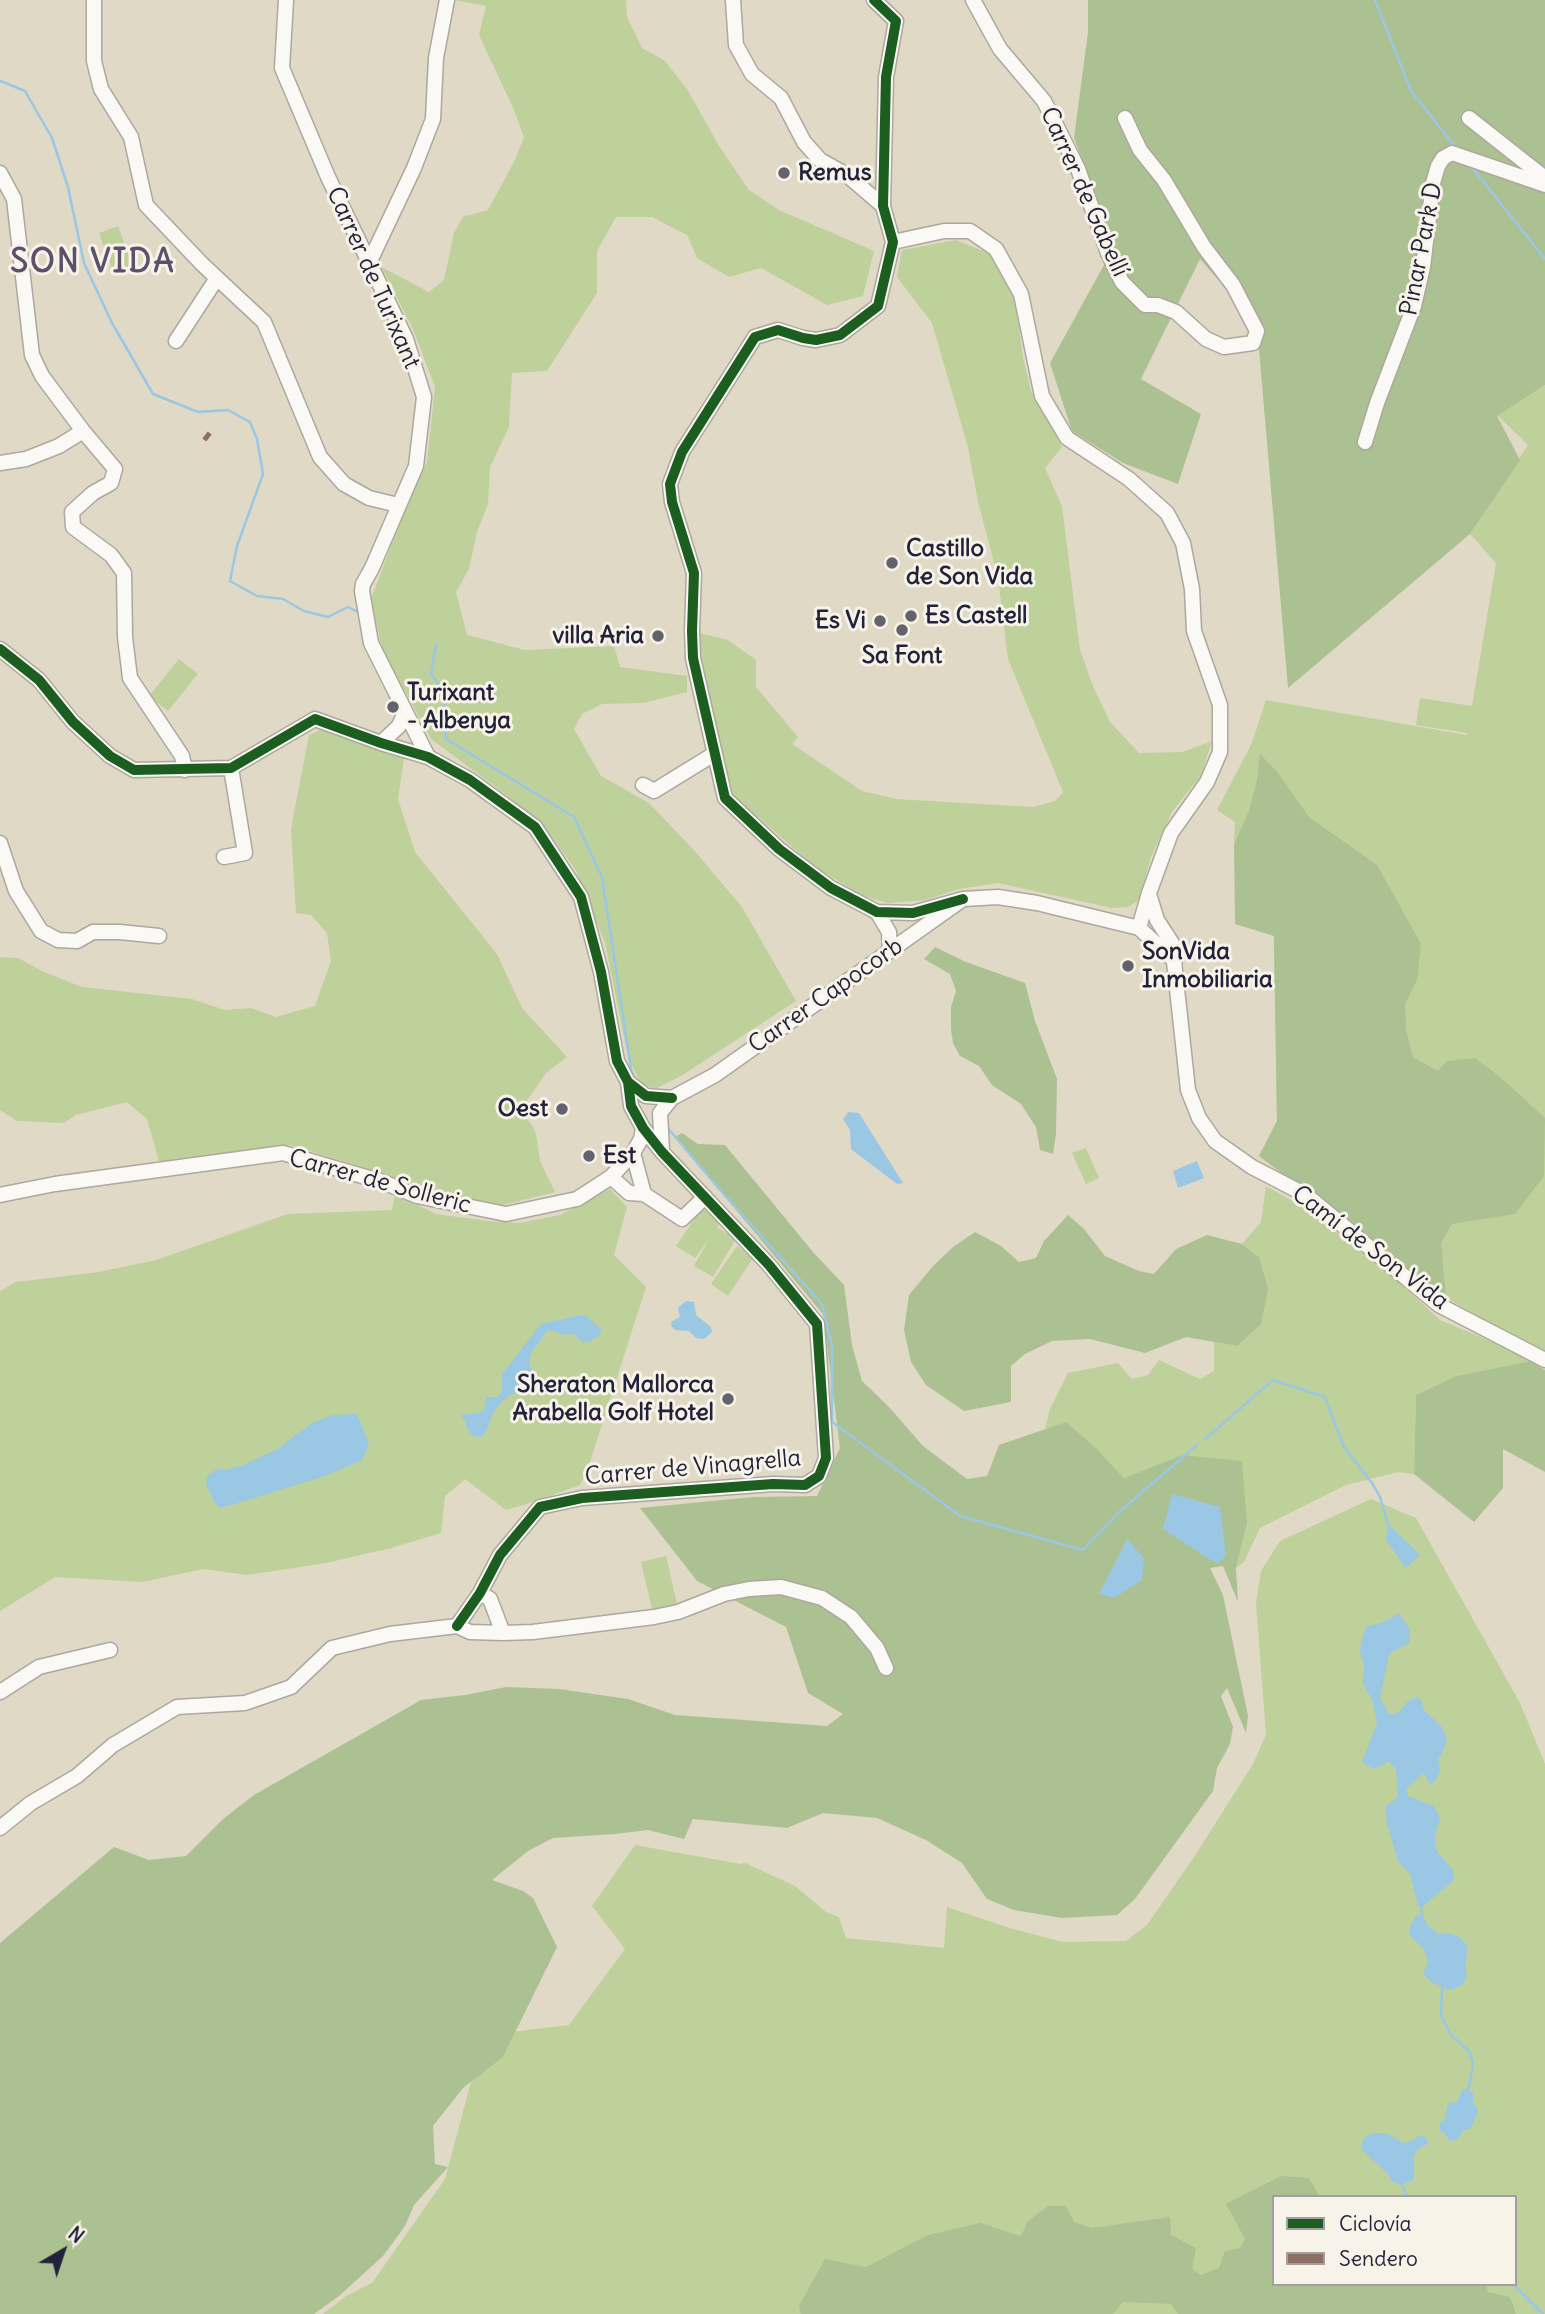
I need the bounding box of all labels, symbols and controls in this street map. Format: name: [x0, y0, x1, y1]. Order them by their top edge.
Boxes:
street label: Carrer de Gabellí: [1034, 103, 1134, 281]
place label: Remus: [798, 159, 872, 187]
marker: Remus: [776, 165, 792, 181]
street label: Pinar Park D: [1395, 180, 1449, 318]
street label: Carrer de Turixant: [320, 183, 426, 373]
district label: SON VIDA: [11, 244, 175, 282]
place label: Castillo de Son Vida: [906, 535, 1033, 591]
marker: Castillo de Son Vida: [884, 555, 900, 571]
place label: Es Castell: [925, 602, 1027, 630]
place label: Es Vi: [815, 607, 866, 635]
marker: Es Castell: [903, 608, 919, 624]
marker: Es Vi: [872, 613, 888, 629]
place label: villa Aria: [553, 622, 644, 650]
marker: Sa Font: [894, 622, 910, 638]
marker: villa Aria: [650, 628, 666, 644]
place label: Sa Font: [862, 642, 942, 670]
place label: Turixant - Albenya: [407, 679, 511, 735]
marker: Turixant - Albenya: [385, 699, 401, 715]
street label: Carrer Capocorb: [743, 932, 909, 1060]
place label: SonVida Inmobiliaria: [1142, 938, 1273, 994]
marker: SonVida Inmobiliaria: [1120, 958, 1136, 974]
place label: Oest: [497, 1095, 548, 1123]
marker: Oest: [554, 1101, 570, 1117]
place label: Est: [603, 1142, 636, 1170]
street label: Carrer de Solleric: [286, 1144, 474, 1220]
marker: Est: [581, 1148, 597, 1164]
street label: Camí de Son Vida: [1286, 1180, 1454, 1316]
place label: Sheraton Mallorca Arabella Golf Hotel: [513, 1371, 714, 1427]
marker: Sheraton Mallorca Arabella Golf Hotel: [720, 1391, 736, 1407]
street label: Carrer de Vinagrella: [584, 1444, 802, 1492]
legend: [1272, 2195, 1517, 2286]
text: Ciclovía: [1339, 2210, 1412, 2237]
north arrow: [28, 2216, 98, 2286]
text: N: [64, 2221, 89, 2248]
text: Sendero: [1339, 2245, 1418, 2272]

